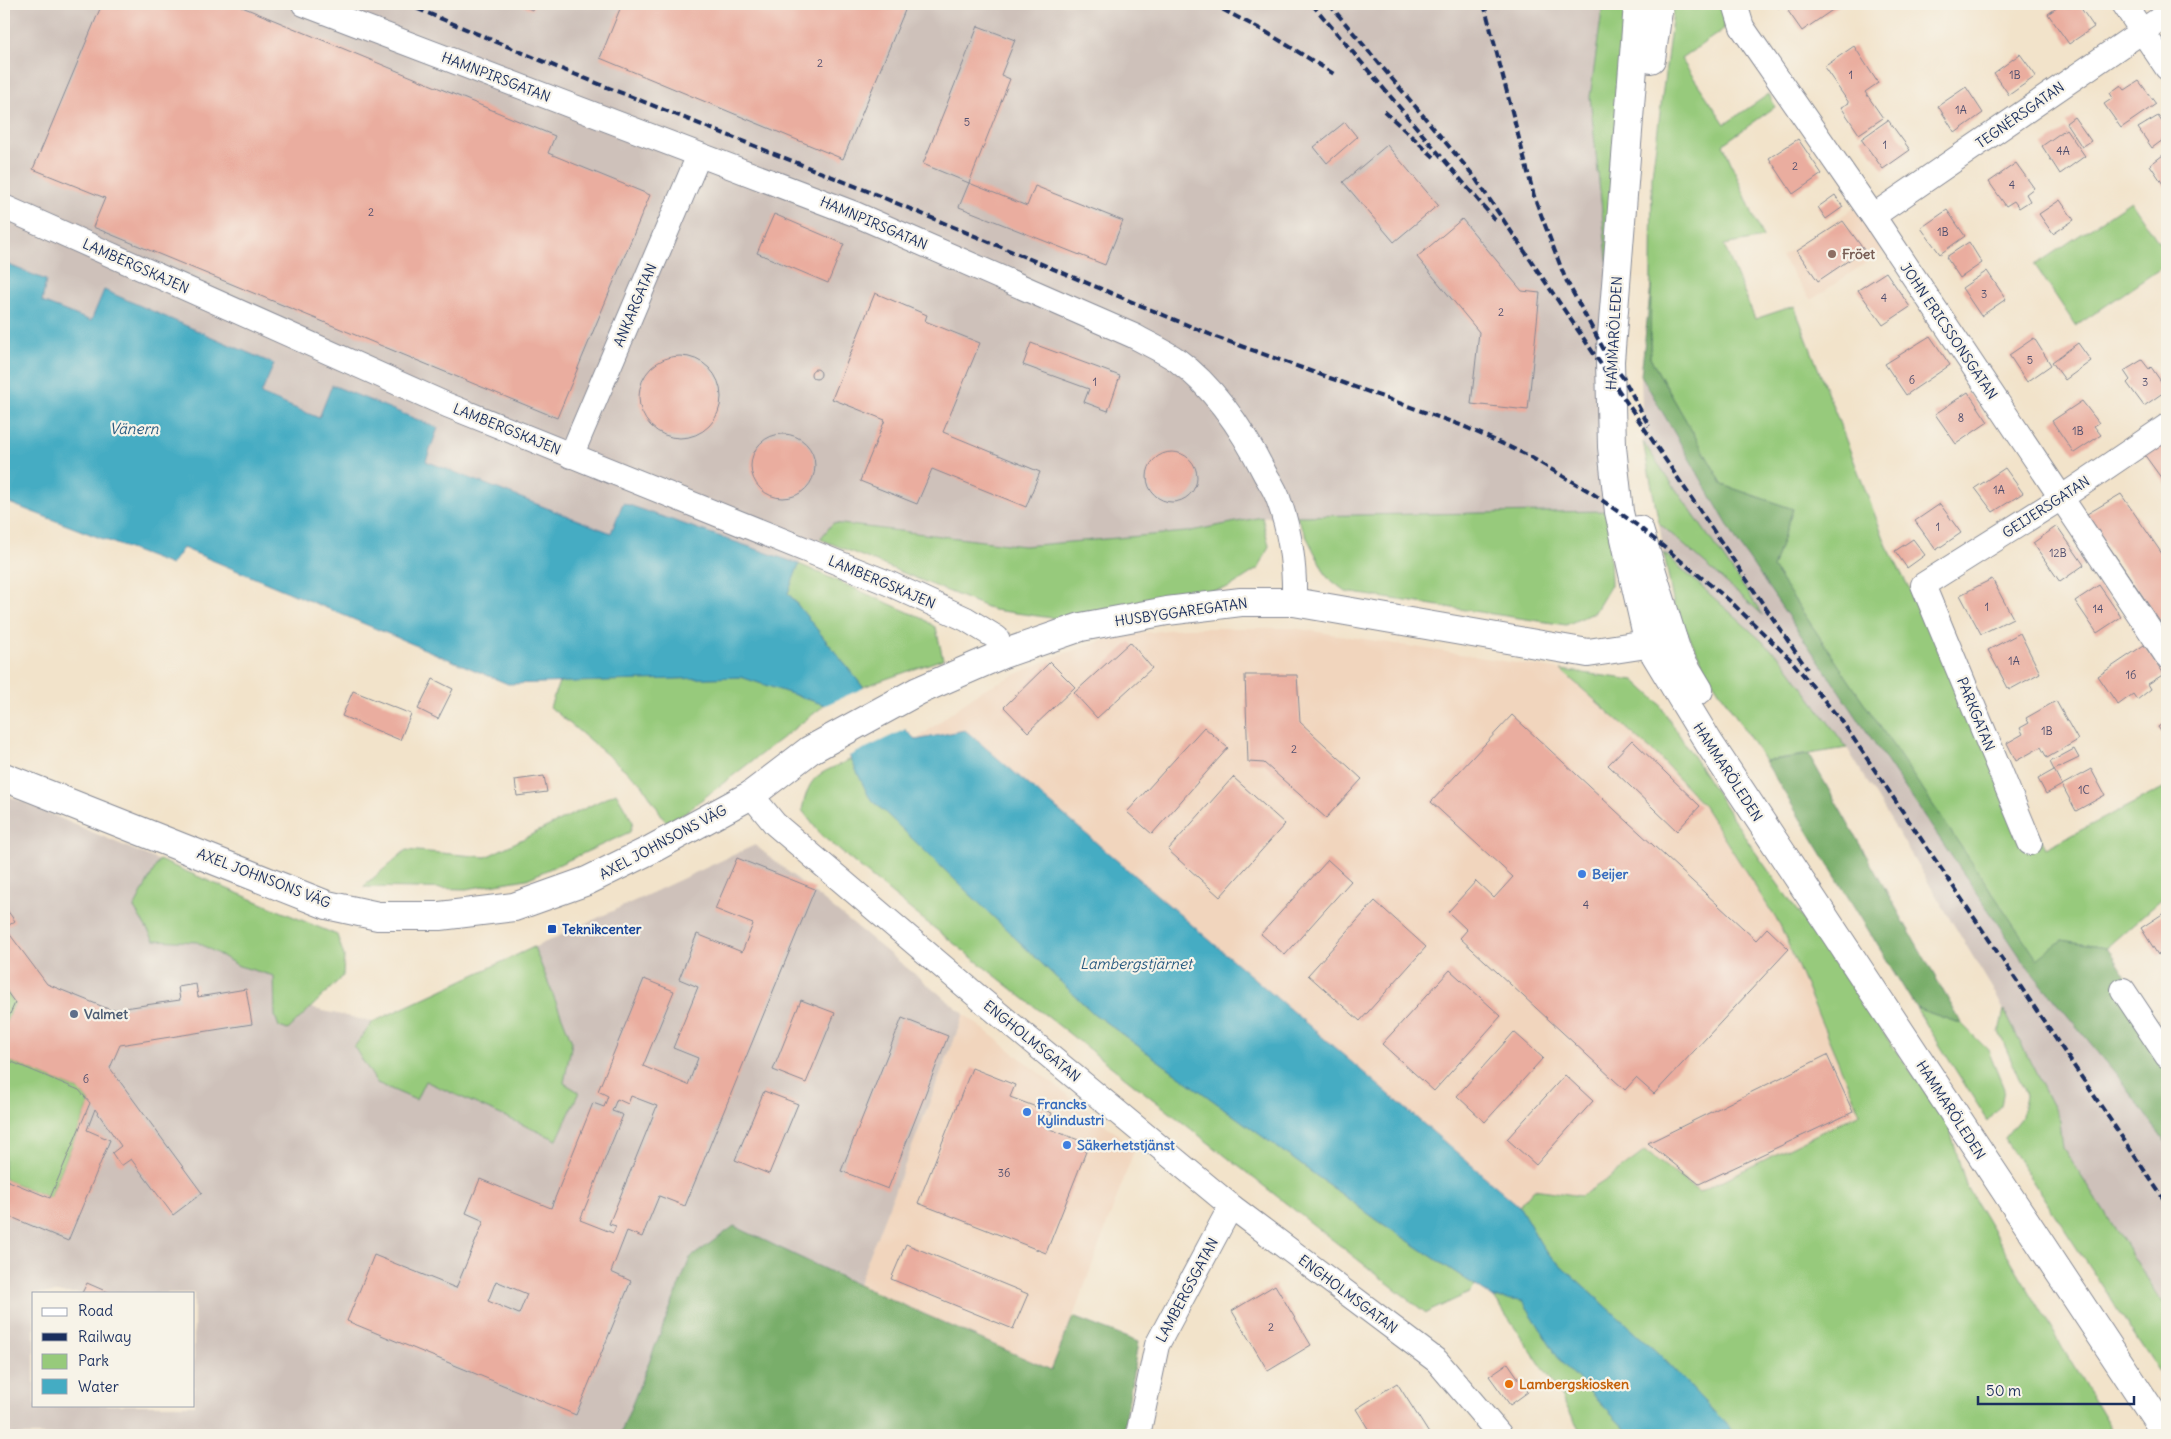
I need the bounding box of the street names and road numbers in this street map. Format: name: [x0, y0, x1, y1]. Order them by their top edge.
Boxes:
street label: HAMNPIRSGATAN: [439, 48, 553, 106]
street label: TEGNÉRSGATAN: [1972, 78, 2068, 152]
street label: HAMNPIRSGATAN: [818, 192, 930, 254]
street label: LAMBERGSKAJEN: [80, 234, 192, 298]
street label: JOHN ERICSSONSGATAN: [1896, 259, 2002, 403]
street label: ANKARGATAN: [609, 261, 661, 349]
street label: HAMMARÖLEDEN: [1602, 276, 1626, 390]
street label: LAMBERGSKAJEN: [450, 399, 564, 459]
street label: GEIJERSGATAN: [1999, 472, 2093, 542]
street label: LAMBERGSKAJEN: [826, 551, 938, 613]
street label: HUSBYGGAREGATAN: [1113, 594, 1249, 630]
street label: PARKGATAN: [1953, 674, 1999, 754]
street label: HAMMARÖLEDEN: [1689, 719, 1767, 825]
street label: AXEL JOHNSONS VÄG: [596, 801, 730, 883]
street label: AXEL JOHNSONS VÄG: [195, 844, 333, 912]
street label: ENGHOLMSGATAN: [980, 996, 1084, 1086]
street label: HAMMARÖLEDEN: [1912, 1057, 1990, 1163]
street label: LAMBERGSGATAN: [1152, 1235, 1222, 1345]
street label: ENGHOLMSGATAN: [1295, 1251, 1401, 1337]

